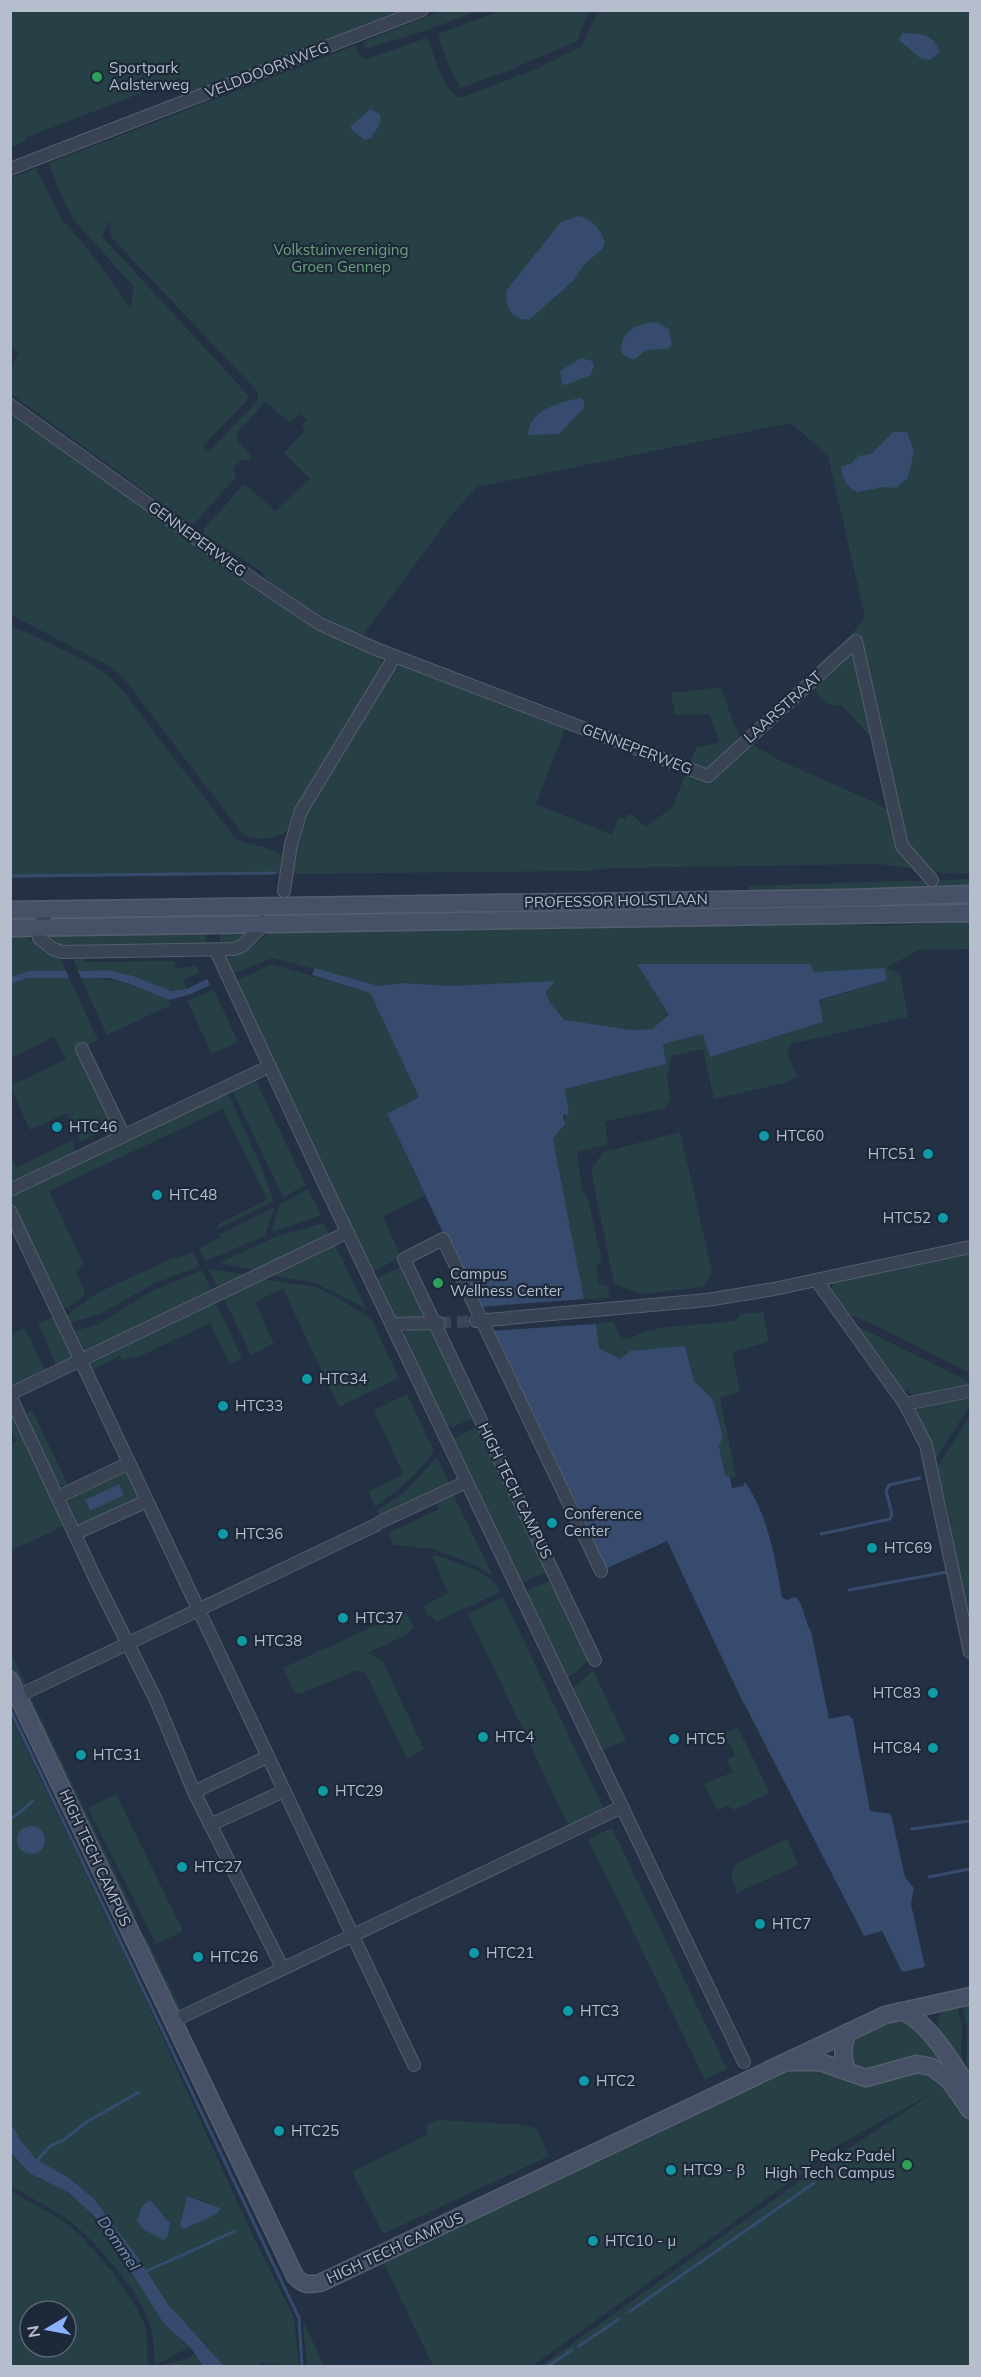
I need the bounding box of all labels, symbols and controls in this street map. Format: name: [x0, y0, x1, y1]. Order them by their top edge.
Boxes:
street label: VELDDOORNWEG: [202, 37, 331, 102]
place label: Sportpark Aalsterweg: [109, 58, 189, 94]
marker: Sportpark Aalsterweg: [90, 70, 104, 84]
park label: Volkstuinvereniging Groen Gennep: [273, 240, 409, 276]
street label: GENNEPERWEG: [145, 497, 250, 580]
street label: LAARSTRAAT: [740, 667, 826, 747]
street label: GENNEPERWEG: [580, 719, 695, 778]
street label: PROFESSOR HOLSTLAAN: [524, 889, 708, 912]
place label: HTC46: [69, 1117, 117, 1136]
marker: HTC46: [50, 1120, 64, 1134]
place label: HTC60: [776, 1126, 824, 1145]
marker: HTC60: [757, 1129, 771, 1143]
place label: HTC51: [868, 1144, 916, 1163]
marker: HTC51: [921, 1147, 935, 1161]
place label: HTC48: [169, 1185, 217, 1204]
marker: HTC48: [150, 1188, 164, 1202]
place label: HTC52: [883, 1208, 931, 1227]
marker: HTC52: [936, 1211, 950, 1225]
place label: Campus Wellness Center: [450, 1264, 563, 1300]
marker: Campus Wellness Center: [431, 1276, 445, 1290]
place label: HTC34: [319, 1369, 367, 1388]
marker: HTC34: [300, 1372, 314, 1386]
place label: HTC33: [235, 1396, 283, 1415]
marker: HTC33: [216, 1399, 230, 1413]
street label: HIGH TECH CAMPUS: [474, 1420, 557, 1562]
place label: Conference Center: [564, 1504, 642, 1540]
marker: Conference Center: [545, 1516, 559, 1530]
place label: HTC36: [235, 1524, 283, 1543]
marker: HTC36: [216, 1527, 230, 1541]
place label: HTC69: [884, 1538, 932, 1557]
marker: HTC69: [865, 1541, 879, 1555]
place label: HTC37: [355, 1608, 403, 1627]
marker: HTC37: [336, 1611, 350, 1625]
place label: HTC38: [254, 1631, 302, 1650]
marker: HTC38: [235, 1634, 249, 1648]
place label: HTC83: [873, 1683, 921, 1702]
marker: HTC83: [926, 1686, 940, 1700]
place label: HTC4: [495, 1727, 534, 1746]
place label: HTC5: [686, 1729, 725, 1748]
marker: HTC4: [476, 1730, 490, 1744]
marker: HTC5: [667, 1732, 681, 1746]
place label: HTC84: [873, 1738, 921, 1757]
marker: HTC84: [926, 1741, 940, 1755]
place label: HTC31: [93, 1745, 141, 1764]
marker: HTC31: [74, 1748, 88, 1762]
place label: HTC29: [335, 1781, 383, 1800]
marker: HTC29: [316, 1784, 330, 1798]
street label: HIGH TECH CAMPUS: [55, 1786, 136, 1929]
place label: HTC27: [194, 1857, 242, 1876]
marker: HTC27: [175, 1860, 189, 1874]
place label: HTC7: [772, 1914, 811, 1933]
marker: HTC7: [753, 1917, 767, 1931]
place label: HTC21: [486, 1943, 534, 1962]
marker: HTC21: [467, 1946, 481, 1960]
place label: HTC26: [210, 1947, 258, 1966]
marker: HTC26: [191, 1950, 205, 1964]
place label: HTC3: [580, 2001, 619, 2020]
marker: HTC3: [561, 2004, 575, 2018]
place label: HTC2: [596, 2071, 635, 2090]
marker: HTC2: [577, 2074, 591, 2088]
place label: HTC25: [291, 2121, 339, 2140]
marker: HTC25: [272, 2124, 286, 2138]
place label: Peakz Padel High Tech Campus: [765, 2146, 895, 2182]
marker: Peakz Padel High Tech Campus: [900, 2158, 914, 2172]
place label: HTC9 - β: [683, 2160, 745, 2179]
marker: HTC9 - β: [664, 2163, 678, 2177]
street label: HIGH TECH CAMPUS: [323, 2207, 466, 2288]
water label: Dommel: [93, 2212, 145, 2274]
place label: HTC10 - μ: [605, 2231, 676, 2250]
marker: HTC10 - μ: [586, 2234, 600, 2248]
north arrow: [18, 2299, 78, 2359]
text: N: [22, 2324, 44, 2339]

